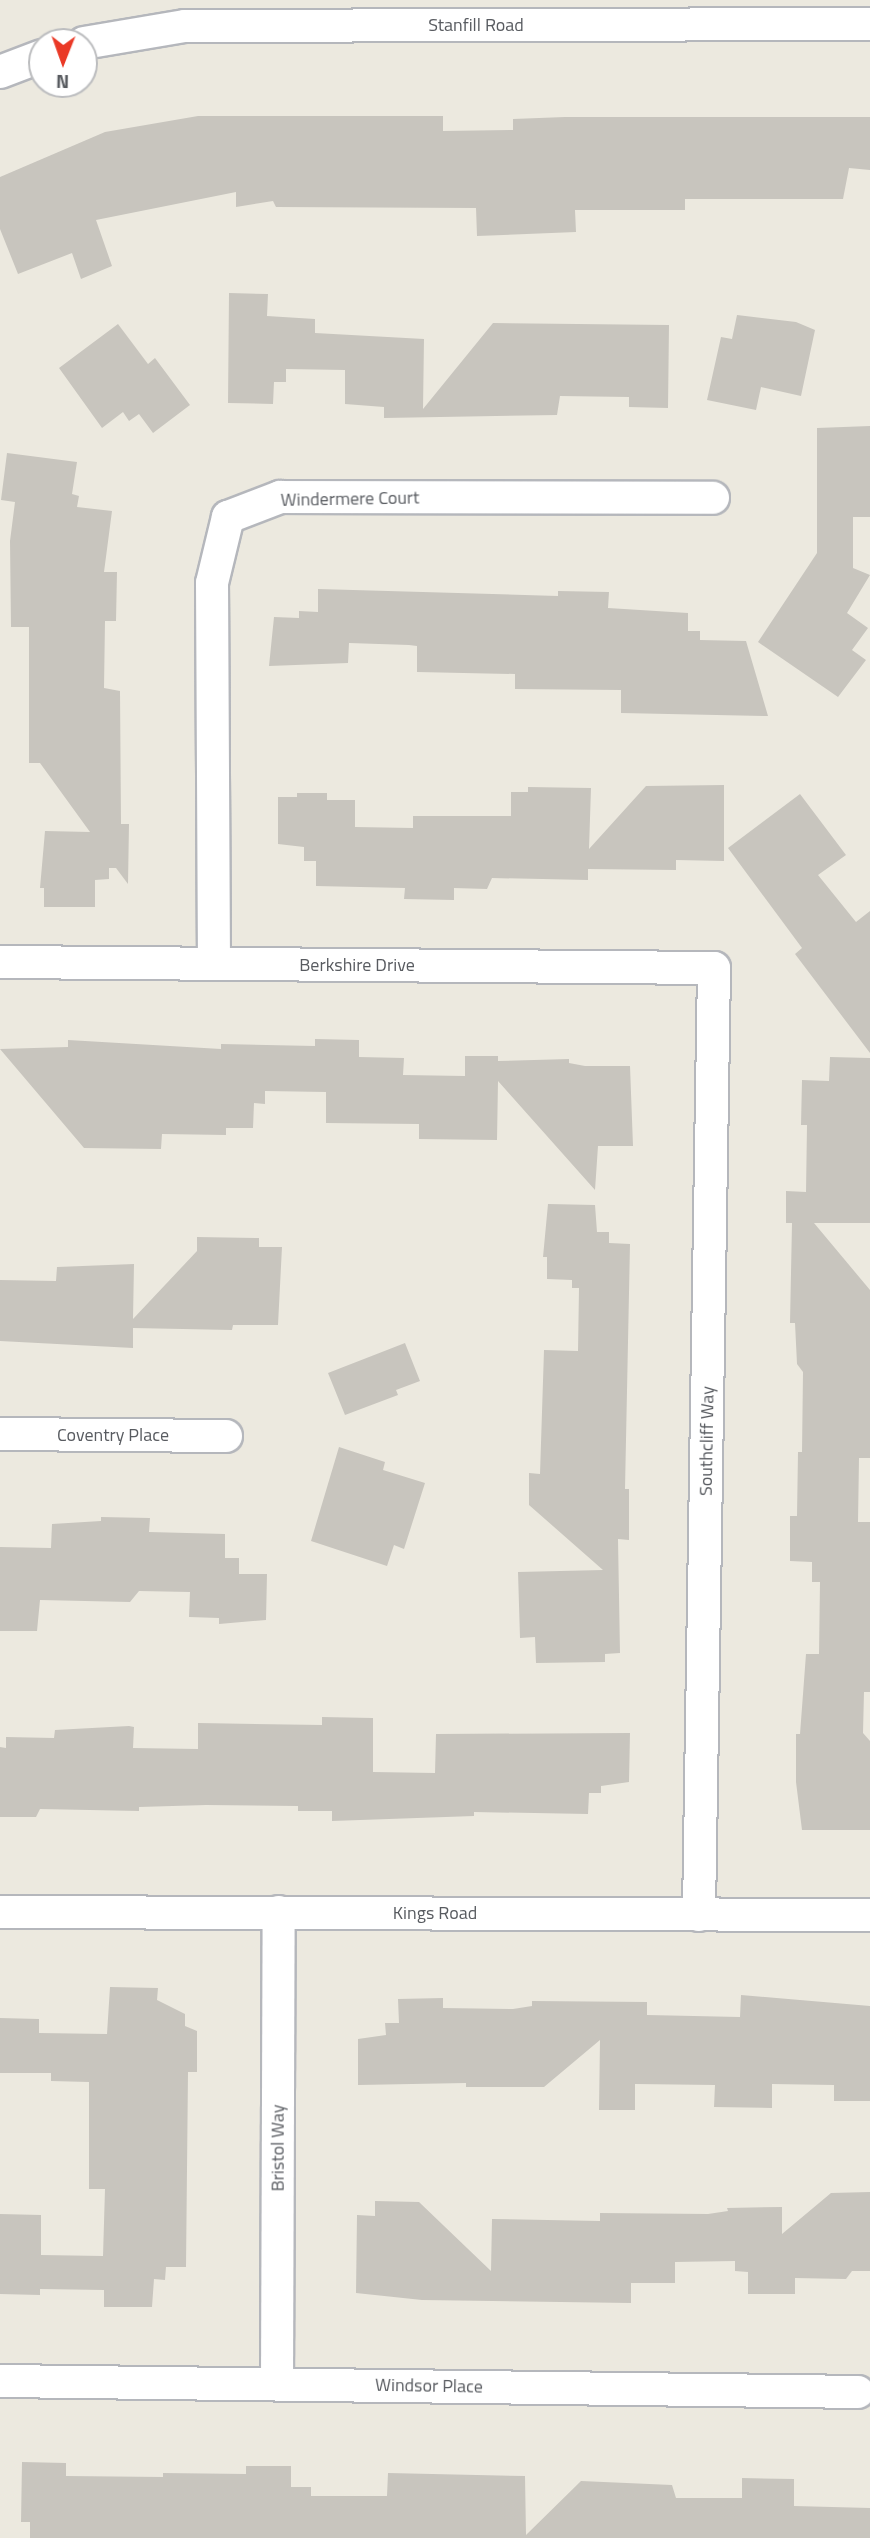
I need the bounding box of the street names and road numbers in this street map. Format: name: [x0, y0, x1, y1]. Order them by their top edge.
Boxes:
street label: Stanfill Road: [428, 14, 524, 36]
street label: Windermere Court: [280, 487, 420, 511]
street label: Berkshire Drive: [299, 954, 415, 976]
street label: Southcliff Way: [695, 1386, 719, 1496]
street label: Coventry Place: [57, 1424, 169, 1446]
street label: Kings Road: [393, 1902, 477, 1924]
street label: Bristol Way: [267, 2105, 289, 2191]
street label: Windsor Place: [375, 2374, 483, 2398]

